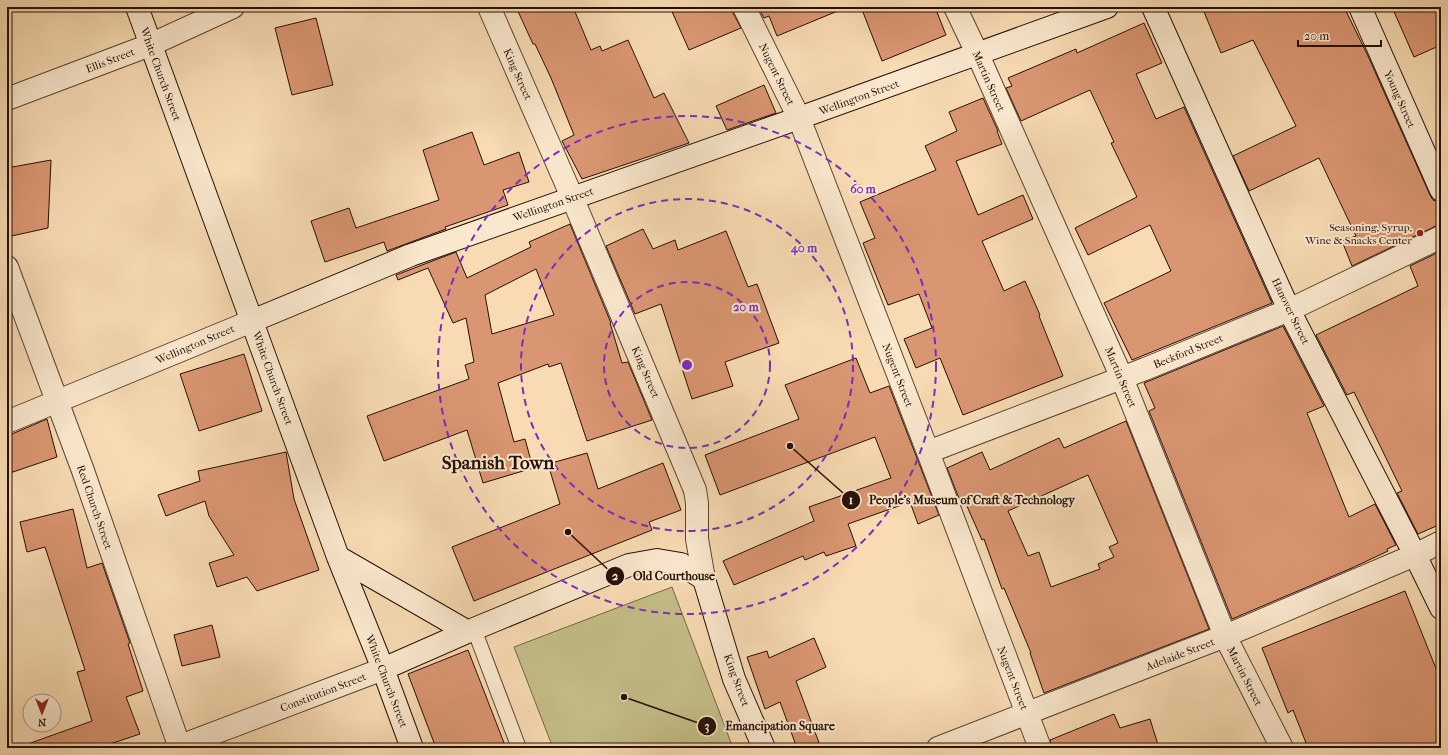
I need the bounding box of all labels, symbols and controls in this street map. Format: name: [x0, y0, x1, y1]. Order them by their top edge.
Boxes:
scale bar: [1298, 22, 1381, 48]
street label: White Church Street: [137, 25, 184, 123]
text: 20 m: [1304, 29, 1329, 43]
street label: Nugent Street: [756, 41, 797, 107]
street label: Ellis Street: [84, 45, 137, 76]
street label: King Street: [500, 46, 535, 102]
street label: Martin Street: [969, 49, 1008, 114]
street label: Young Street: [1381, 67, 1418, 130]
street label: Wellington Street: [816, 77, 901, 118]
text: 60 m: [850, 182, 877, 196]
street label: Wellington Street: [510, 185, 595, 225]
place label: Seasoning, Syrup, Wine & Snacks Center: [1304, 221, 1412, 247]
marker: Seasoning, Syrup, Wine & Snacks Center: [1415, 228, 1425, 238]
text: 40 m: [790, 241, 818, 256]
street label: Hanover Street: [1269, 276, 1312, 347]
text: 20 m: [733, 300, 760, 314]
street label: Wellington Street: [153, 322, 237, 367]
street label: White Church Street: [249, 329, 296, 427]
street label: Beckford Street: [1151, 332, 1225, 371]
street label: Nugent Street: [879, 341, 916, 409]
street label: King Street: [629, 344, 662, 400]
street label: Martin Street: [1102, 345, 1139, 410]
centre of rings: [680, 358, 694, 372]
district label: Spanish Town: [442, 452, 555, 474]
street label: Red Church Street: [74, 463, 115, 551]
callout: People's Museum of Craft & Technology: [841, 488, 1083, 512]
text: 1: [849, 493, 853, 507]
text: People's Museum of Craft & Technology: [869, 493, 1076, 508]
callout: Old Courthouse: [605, 564, 723, 588]
text: 2: [612, 569, 619, 583]
text: Old Courthouse: [633, 569, 715, 583]
street label: White Church Street: [362, 632, 410, 730]
street label: Adelaide Street: [1143, 635, 1216, 674]
street label: Nugent Street: [994, 644, 1031, 712]
street label: Martin Street: [1224, 644, 1265, 708]
street label: King Street: [721, 652, 752, 708]
street label: Constitution Street: [278, 670, 368, 715]
north arrow: [22, 693, 62, 733]
callout: Emancipation Square: [697, 714, 843, 738]
text: N: [37, 716, 46, 729]
text: 3: [705, 719, 710, 734]
text: Emancipation Square: [725, 719, 835, 734]

